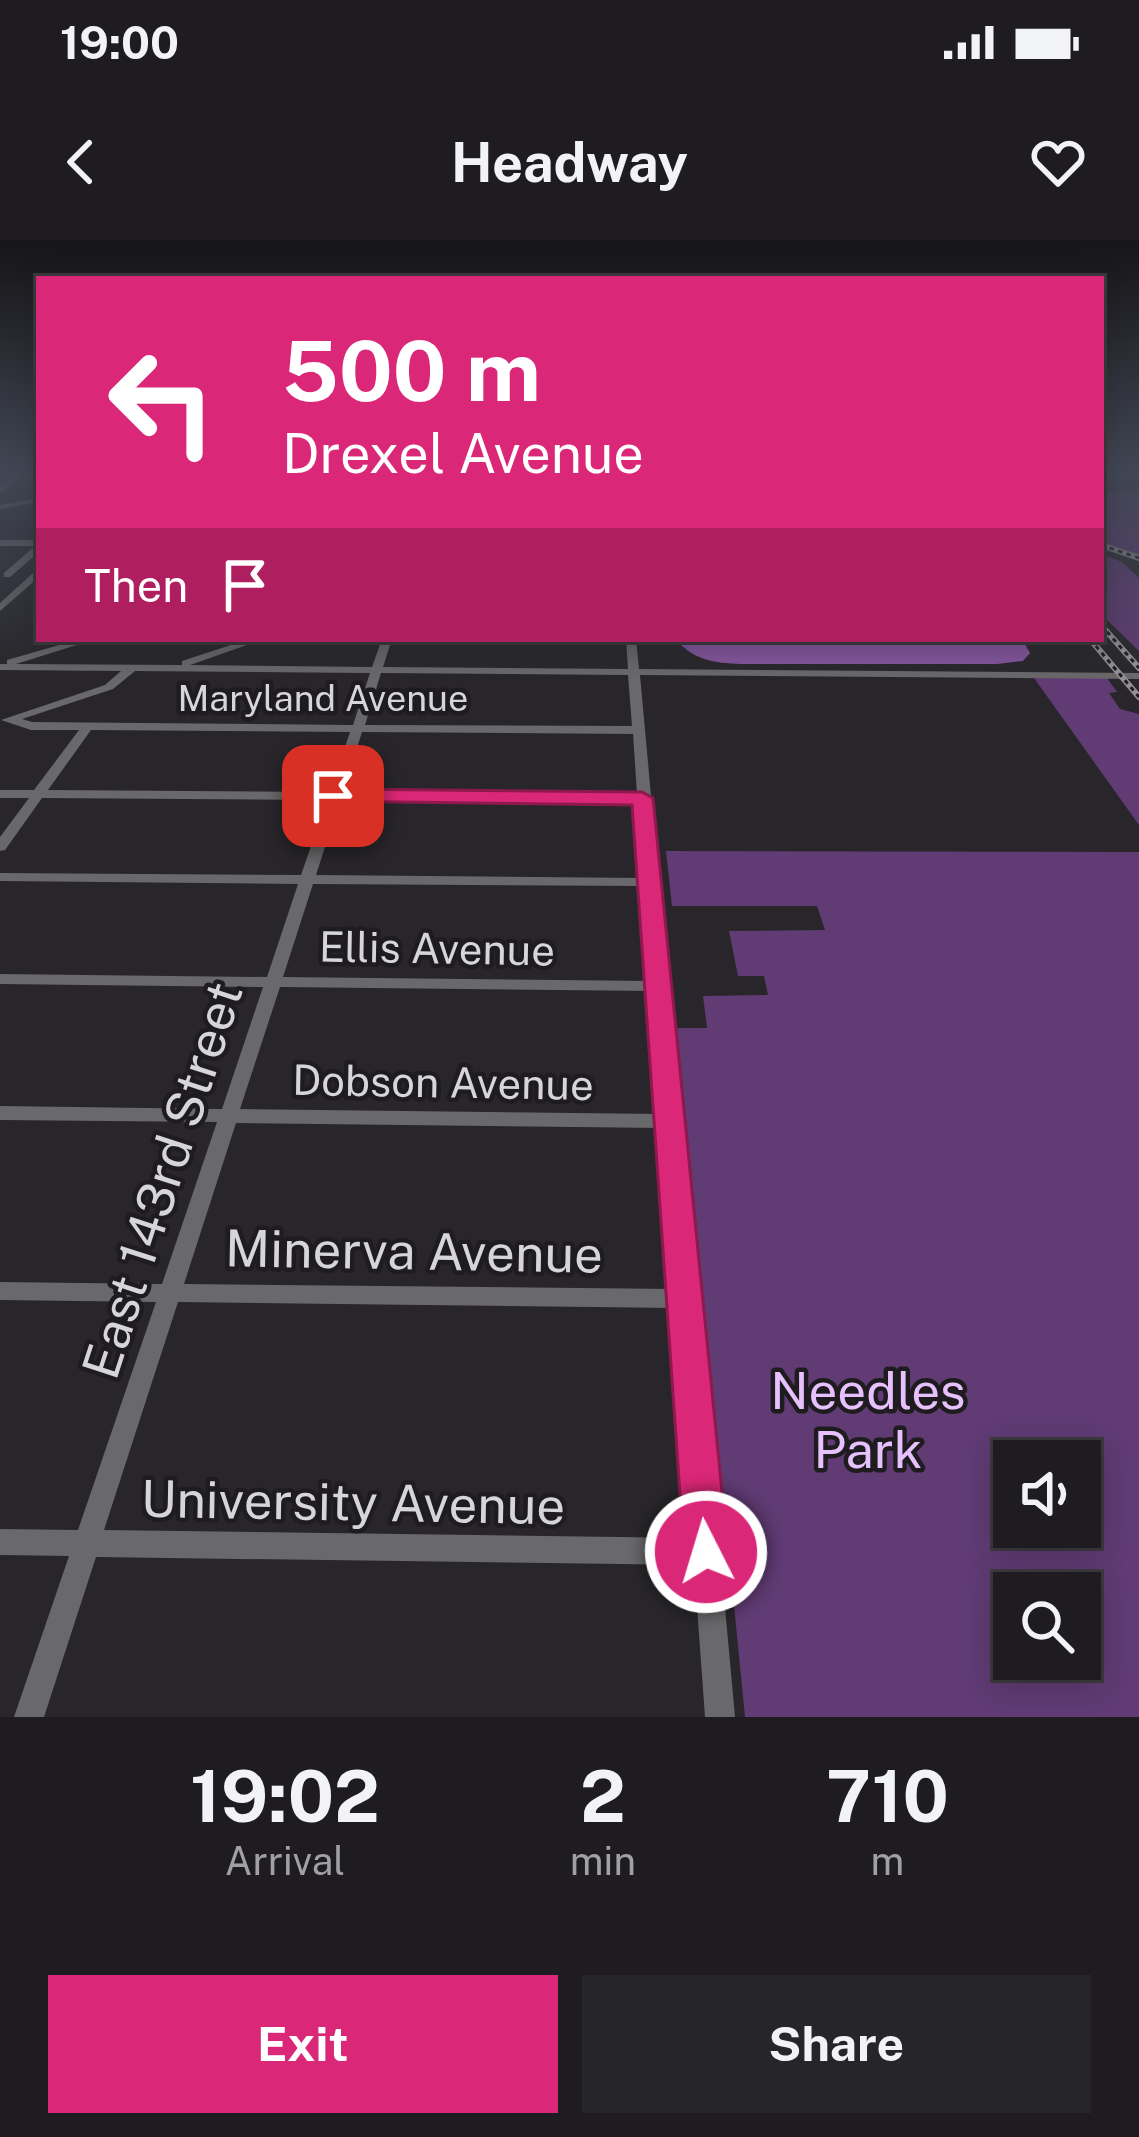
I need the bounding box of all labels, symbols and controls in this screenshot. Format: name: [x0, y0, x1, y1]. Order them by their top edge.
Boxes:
text: 19:00: [60, 16, 179, 69]
icon: back: [48, 129, 114, 195]
icon: heart: [1025, 129, 1091, 195]
text: Headway: [451, 131, 688, 194]
text: 500 m: [282, 321, 541, 420]
icon: left: [84, 324, 240, 480]
text: Drexel Avenue: [282, 422, 644, 485]
icon: arrive: [212, 552, 278, 618]
text: Then: [84, 559, 188, 612]
street label: Maryland Avenue: [178, 677, 468, 719]
pin: [282, 745, 384, 847]
icon: arrive: [300, 763, 366, 829]
street label: Ellis Avenue: [319, 921, 555, 975]
street label: East 143rd Street: [70, 975, 254, 1385]
street label: Dobson Avenue: [292, 1055, 594, 1109]
street label: Minerva Avenue: [225, 1218, 603, 1284]
park label: Needles Park: [770, 1361, 966, 1479]
map controls: [993, 1440, 1101, 1680]
button: sound: [993, 1440, 1101, 1548]
street label: University Avenue: [140, 1469, 566, 1535]
position arrow: [643, 1489, 769, 1615]
button: search: [993, 1572, 1101, 1680]
text: 19:02: [190, 1754, 380, 1838]
text: 2: [580, 1754, 626, 1838]
text: 710: [826, 1754, 949, 1838]
text: Arrival: [225, 1838, 345, 1884]
text: min: [570, 1838, 636, 1884]
text: m: [871, 1838, 904, 1884]
button: Exit: [48, 1975, 558, 2113]
button: Share: [582, 1975, 1091, 2113]

